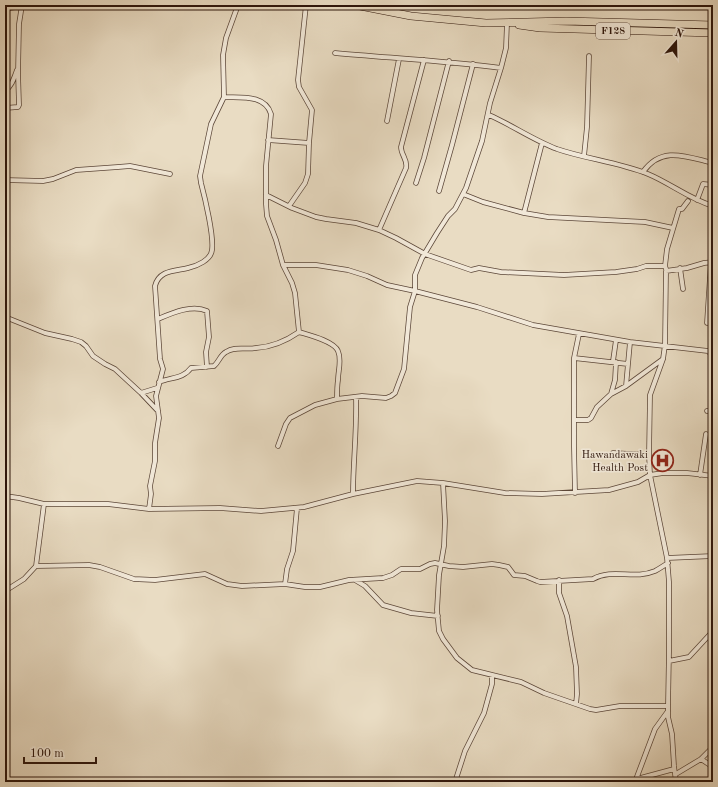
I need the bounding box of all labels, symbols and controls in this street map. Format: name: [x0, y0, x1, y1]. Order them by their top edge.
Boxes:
north arrow: [656, 22, 696, 62]
road number: F128: [596, 23, 630, 39]
text: N: [673, 27, 685, 41]
hospital icon: Hawandawaki Health Post: [650, 448, 676, 474]
place label: Hawandawaki Health Post: [581, 450, 648, 474]
scale bar: [24, 739, 96, 765]
text: 100 m: [30, 748, 64, 760]

